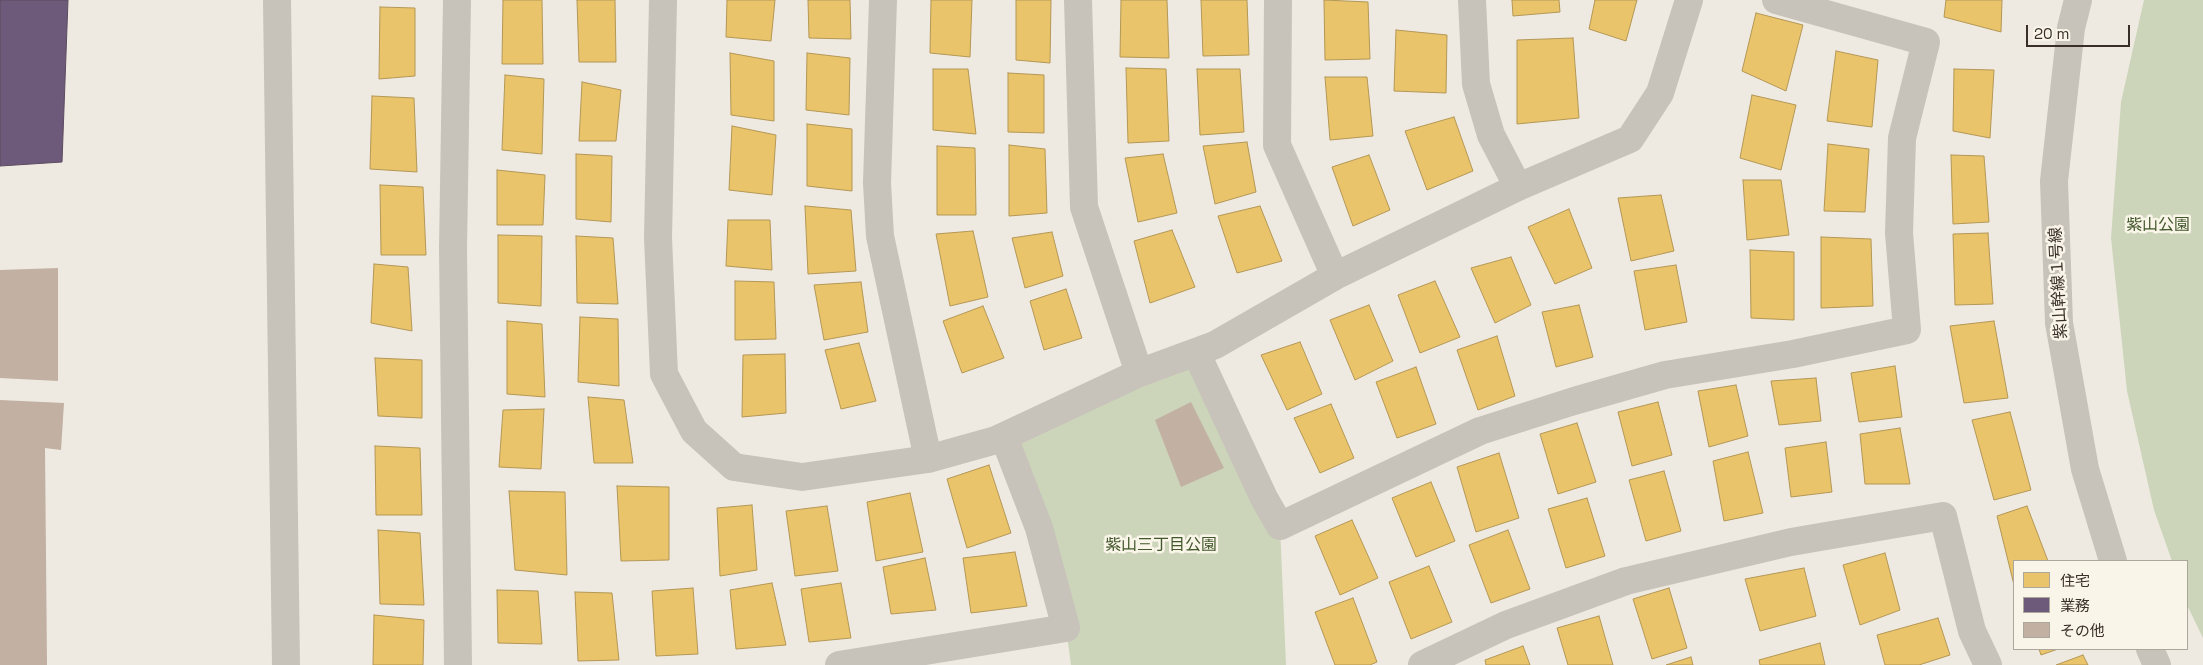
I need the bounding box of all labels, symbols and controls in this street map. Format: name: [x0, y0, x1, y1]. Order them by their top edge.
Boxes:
scale bar: [2028, 15, 2132, 47]
text: 20 m: [2034, 24, 2069, 43]
park label: 紫山公園: [2126, 216, 2190, 236]
street label: 紫山幹線１号線: [2046, 227, 2072, 339]
park label: 紫山三丁目公園: [1105, 536, 1217, 556]
legend: [2013, 560, 2188, 650]
text: 住宅: [2060, 571, 2090, 590]
text: 業務: [2060, 596, 2090, 615]
text: その他: [2060, 621, 2105, 640]

